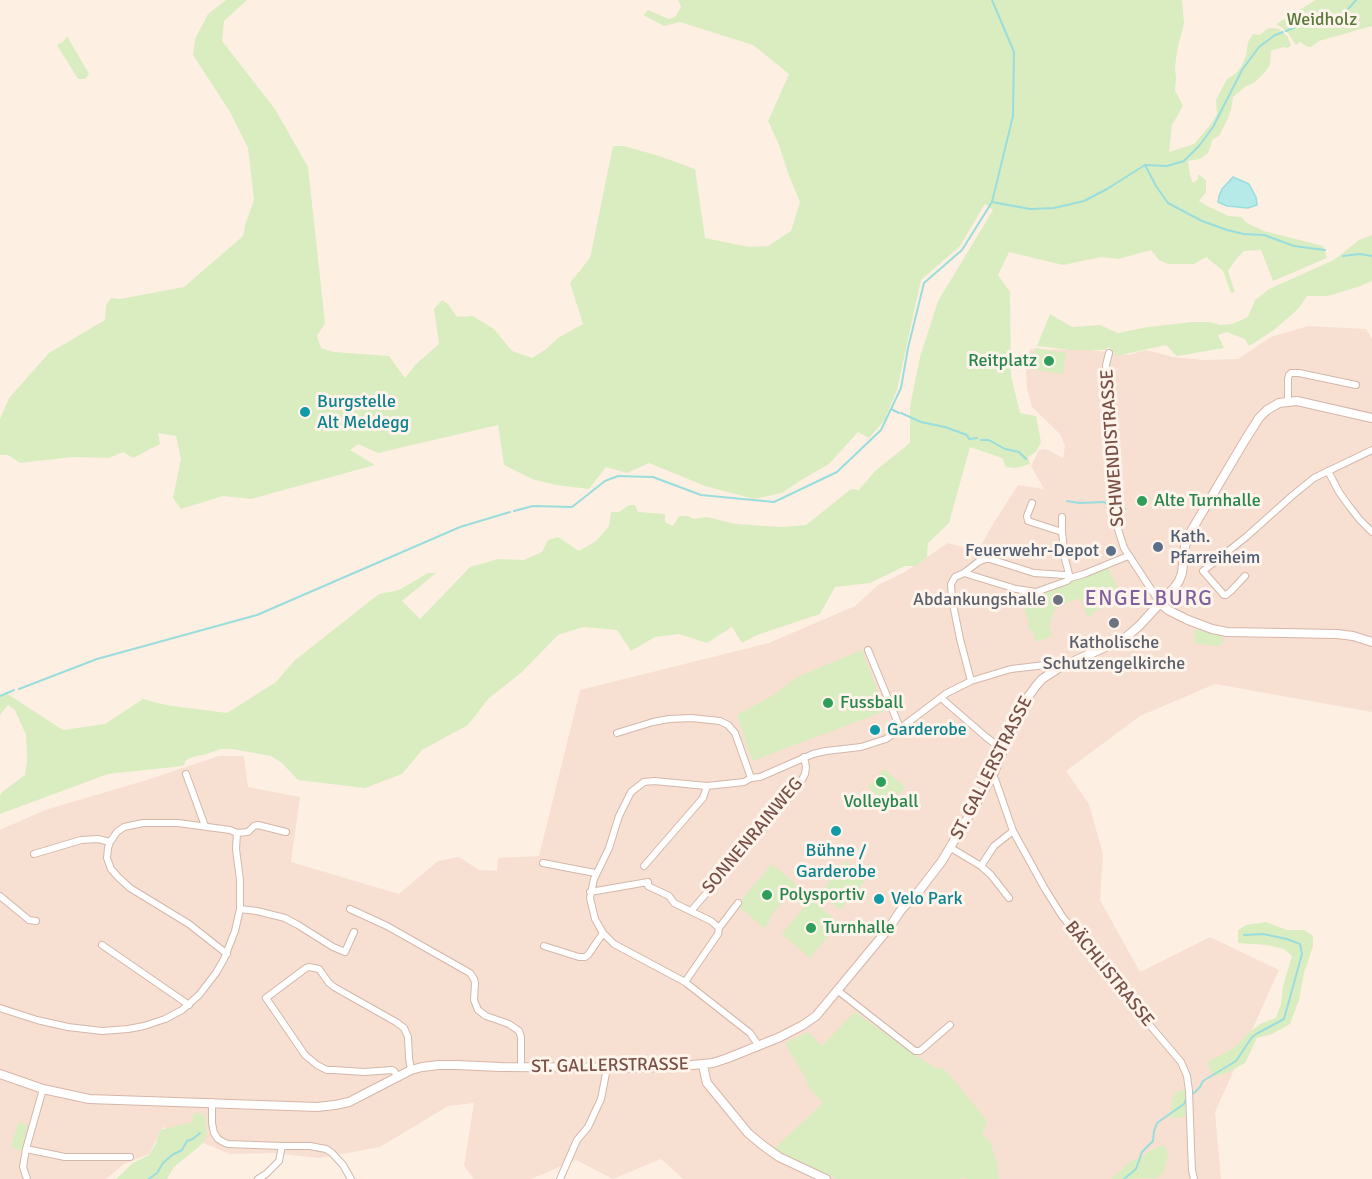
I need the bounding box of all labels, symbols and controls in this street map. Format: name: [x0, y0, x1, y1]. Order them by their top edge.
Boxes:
park label: Weidholz: [1287, 9, 1357, 31]
place label: Reitplatz: [968, 350, 1037, 372]
marker: Reitplatz: [1042, 354, 1056, 368]
street label: SCHWENDISTRASSE: [1097, 368, 1129, 528]
place label: Burgstelle Alt Meldegg: [317, 391, 409, 434]
marker: Burgstelle Alt Meldegg: [298, 405, 312, 419]
place label: Alte Turnhalle: [1154, 490, 1261, 512]
marker: Alte Turnhalle: [1135, 494, 1149, 508]
place label: Kath. Pfarreiheim: [1170, 526, 1260, 568]
place label: Feuerwehr-Depot: [965, 540, 1099, 562]
marker: Kath. Pfarreiheim: [1151, 540, 1165, 554]
marker: Feuerwehr-Depot: [1104, 544, 1118, 558]
district label: ENGELBURG: [1085, 586, 1213, 612]
place label: Abdankungshalle: [913, 589, 1046, 611]
marker: Abdankungshalle: [1051, 593, 1065, 607]
marker: Katholische Schutzengelkirche: [1107, 616, 1121, 630]
place label: Katholische Schutzengelkirche: [1043, 632, 1185, 674]
place label: Fussball: [840, 692, 904, 714]
street label: ST. GALLERSTRASSE: [947, 693, 1037, 843]
marker: Fussball: [821, 696, 835, 710]
place label: Garderobe: [887, 719, 967, 741]
marker: Garderobe: [868, 723, 882, 737]
street label: SONNENRAINWEG: [698, 774, 808, 898]
marker: Volleyball: [874, 775, 888, 789]
place label: Volleyball: [843, 791, 919, 813]
marker: Bühne / Garderobe: [829, 824, 843, 838]
place label: Bühne / Garderobe: [796, 840, 876, 882]
place label: Polysportiv: [779, 884, 865, 906]
marker: Polysportiv: [760, 888, 774, 902]
place label: Velo Park: [891, 888, 962, 910]
marker: Velo Park: [872, 892, 886, 906]
place label: Turnhalle: [823, 917, 895, 939]
street label: BÄCHLISTRASSE: [1060, 917, 1158, 1031]
marker: Turnhalle: [804, 921, 818, 935]
street label: ST. GALLERSTRASSE: [531, 1054, 689, 1078]

